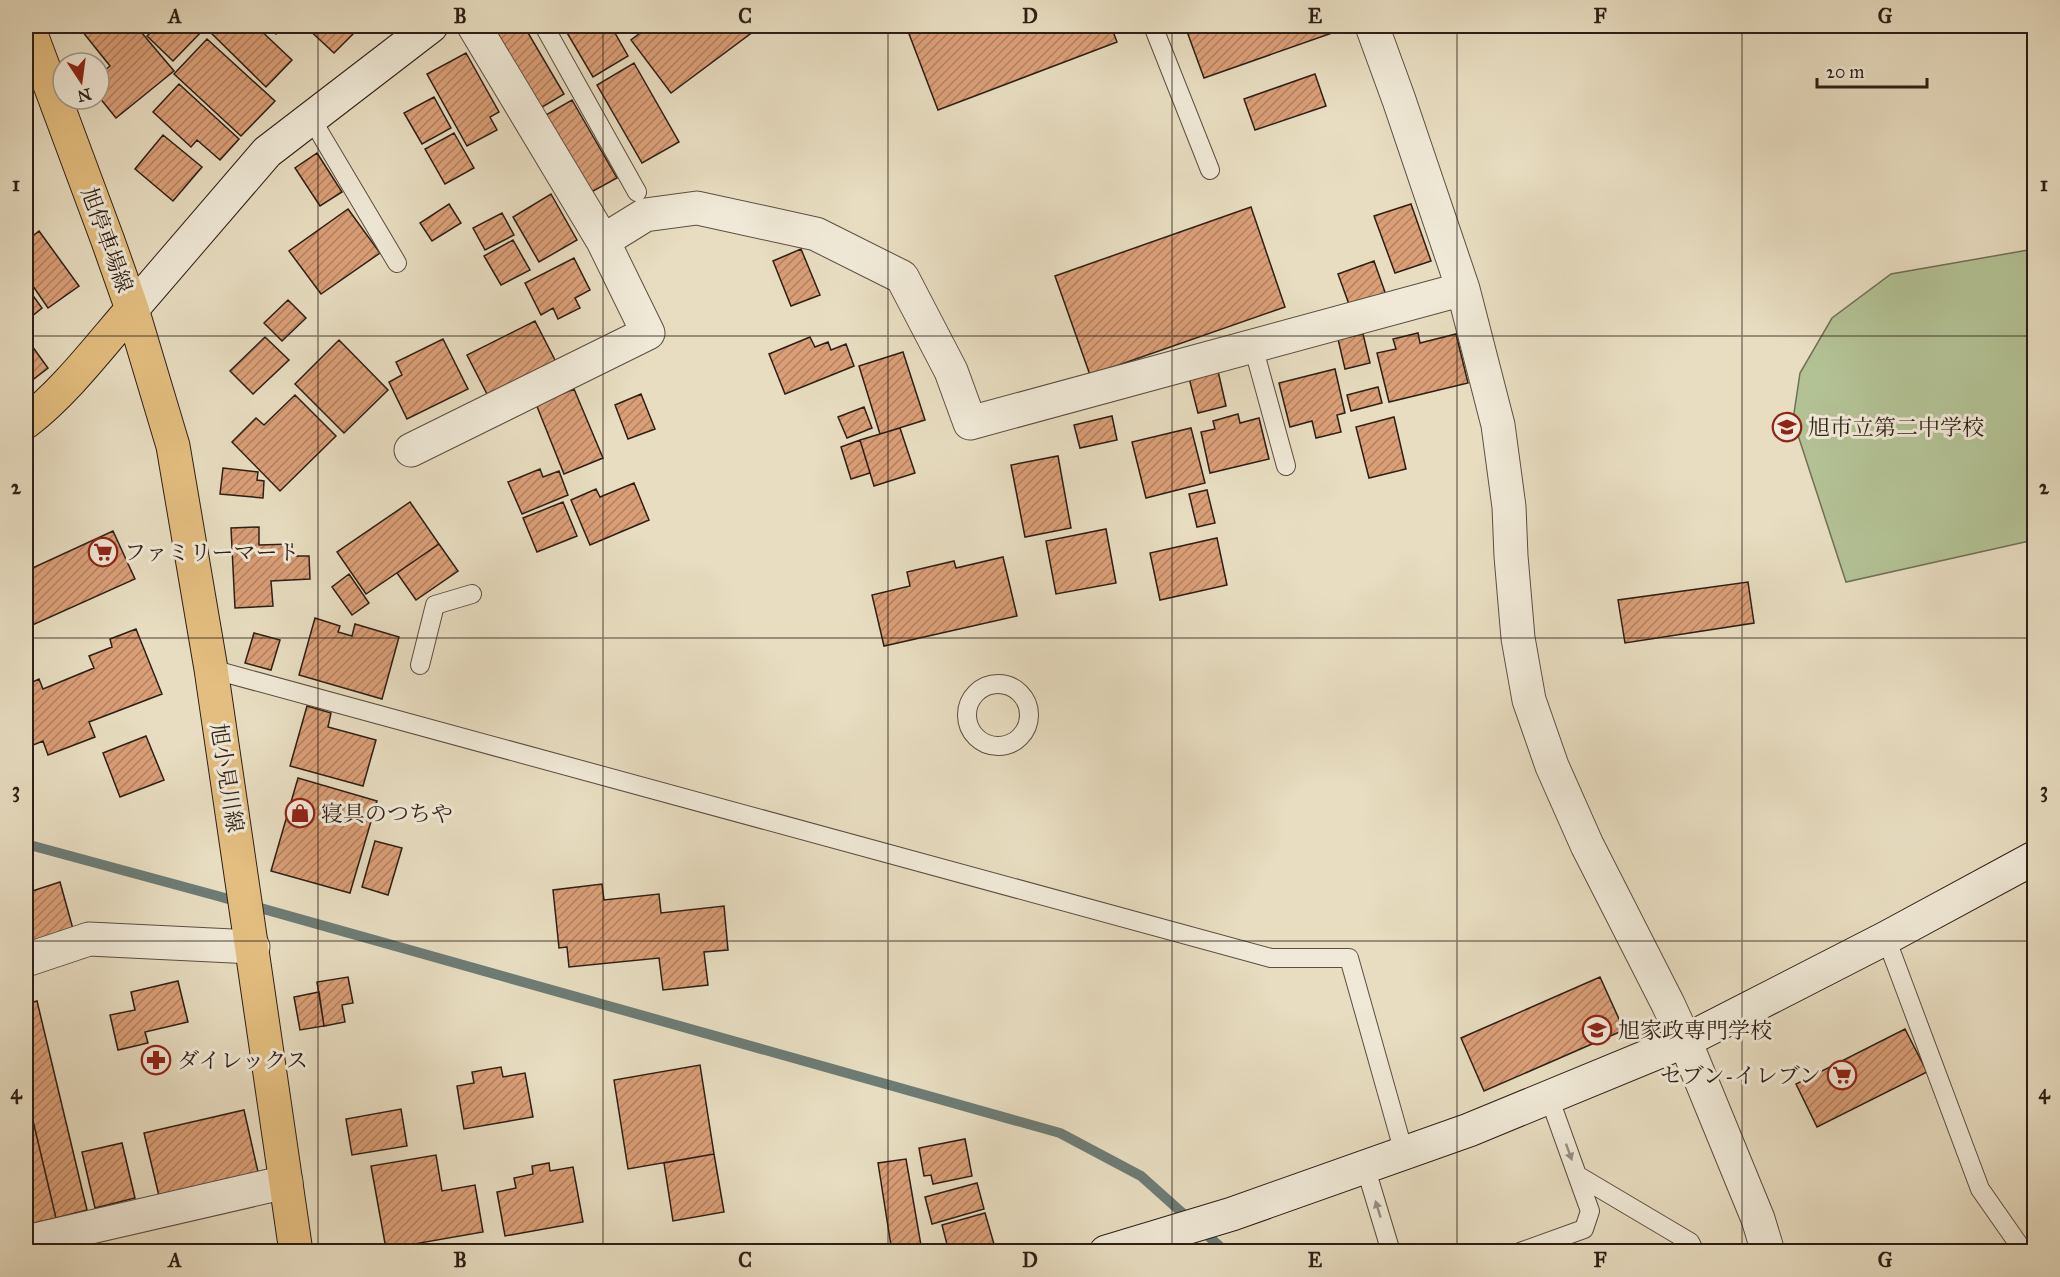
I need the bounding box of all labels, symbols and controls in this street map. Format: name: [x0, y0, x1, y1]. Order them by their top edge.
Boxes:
text: A: [166, 4, 182, 28]
text: B: [453, 4, 467, 28]
text: C: [738, 4, 752, 28]
text: D: [1022, 4, 1038, 28]
text: E: [1308, 4, 1323, 28]
text: F: [1593, 4, 1607, 28]
text: G: [1878, 4, 1893, 28]
north arrow: [51, 51, 111, 111]
scale bar: [1817, 51, 1926, 89]
text: 20 m: [1826, 61, 1864, 83]
text: N: [75, 84, 93, 106]
text: 1: [12, 172, 20, 196]
text: 1: [2040, 172, 2048, 196]
street label: 旭停車場線: [76, 184, 138, 296]
school or university icon: 旭市立第二中学校: [1771, 411, 1803, 443]
place label: 旭市立第二中学校: [1808, 414, 1984, 441]
text: 2: [11, 475, 22, 499]
text: 2: [2039, 475, 2050, 499]
supermarket icon: ファミリーマート: [87, 536, 119, 568]
place label: ファミリーマート: [124, 539, 300, 566]
street label: 旭小見川線: [205, 722, 249, 834]
text: 3: [12, 778, 20, 803]
text: 3: [2040, 778, 2048, 803]
shop icon: 寝具のつちや: [284, 797, 316, 829]
place label: 寝具のつちや: [321, 800, 453, 827]
school or university icon: 旭家政専門学校: [1581, 1014, 1613, 1046]
place label: 旭家政専門学校: [1618, 1017, 1772, 1044]
pharmacy icon: ダイレックス: [140, 1044, 172, 1076]
place label: ダイレックス: [177, 1047, 308, 1074]
supermarket icon: セブン-イレブン: [1826, 1059, 1858, 1091]
place label: セブン-イレブン: [1660, 1062, 1821, 1089]
text: 4: [10, 1080, 22, 1105]
text: 4: [2038, 1080, 2050, 1105]
one-way arrow: [1564, 1143, 1574, 1161]
one-way arrow: [1373, 1200, 1382, 1218]
text: A: [166, 1248, 182, 1272]
text: B: [453, 1248, 467, 1272]
text: C: [738, 1248, 752, 1272]
text: D: [1022, 1248, 1038, 1272]
text: E: [1308, 1248, 1323, 1272]
text: F: [1593, 1248, 1607, 1272]
text: G: [1878, 1248, 1893, 1272]

